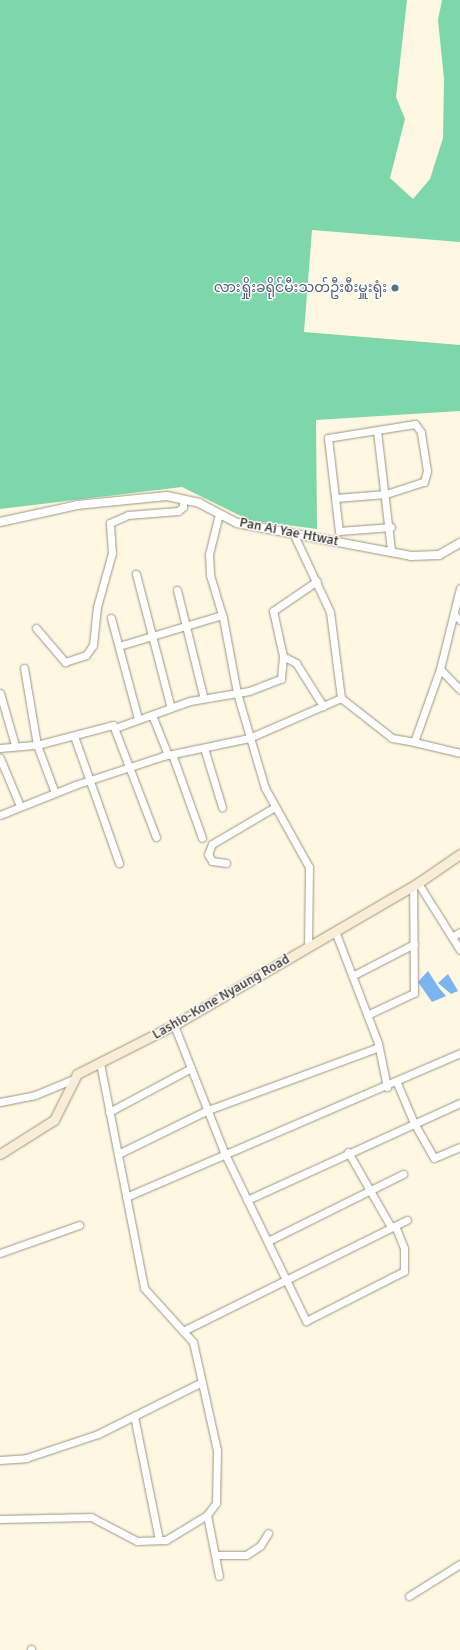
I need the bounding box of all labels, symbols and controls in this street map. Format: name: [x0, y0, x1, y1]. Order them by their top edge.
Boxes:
place label: လားရှိုးခရိုင်မီးသတ်ဦးစီးမှူးရုံး: [214, 280, 387, 296]
marker: လားရှိုးခရိုင်မီးသတ်ဦးစီးမှူးရုံး: [390, 283, 400, 293]
street label: Pan Ai Yae Htwat: [238, 514, 340, 550]
street label: Lashio-Kone Nyaung Road: [149, 951, 293, 1043]

